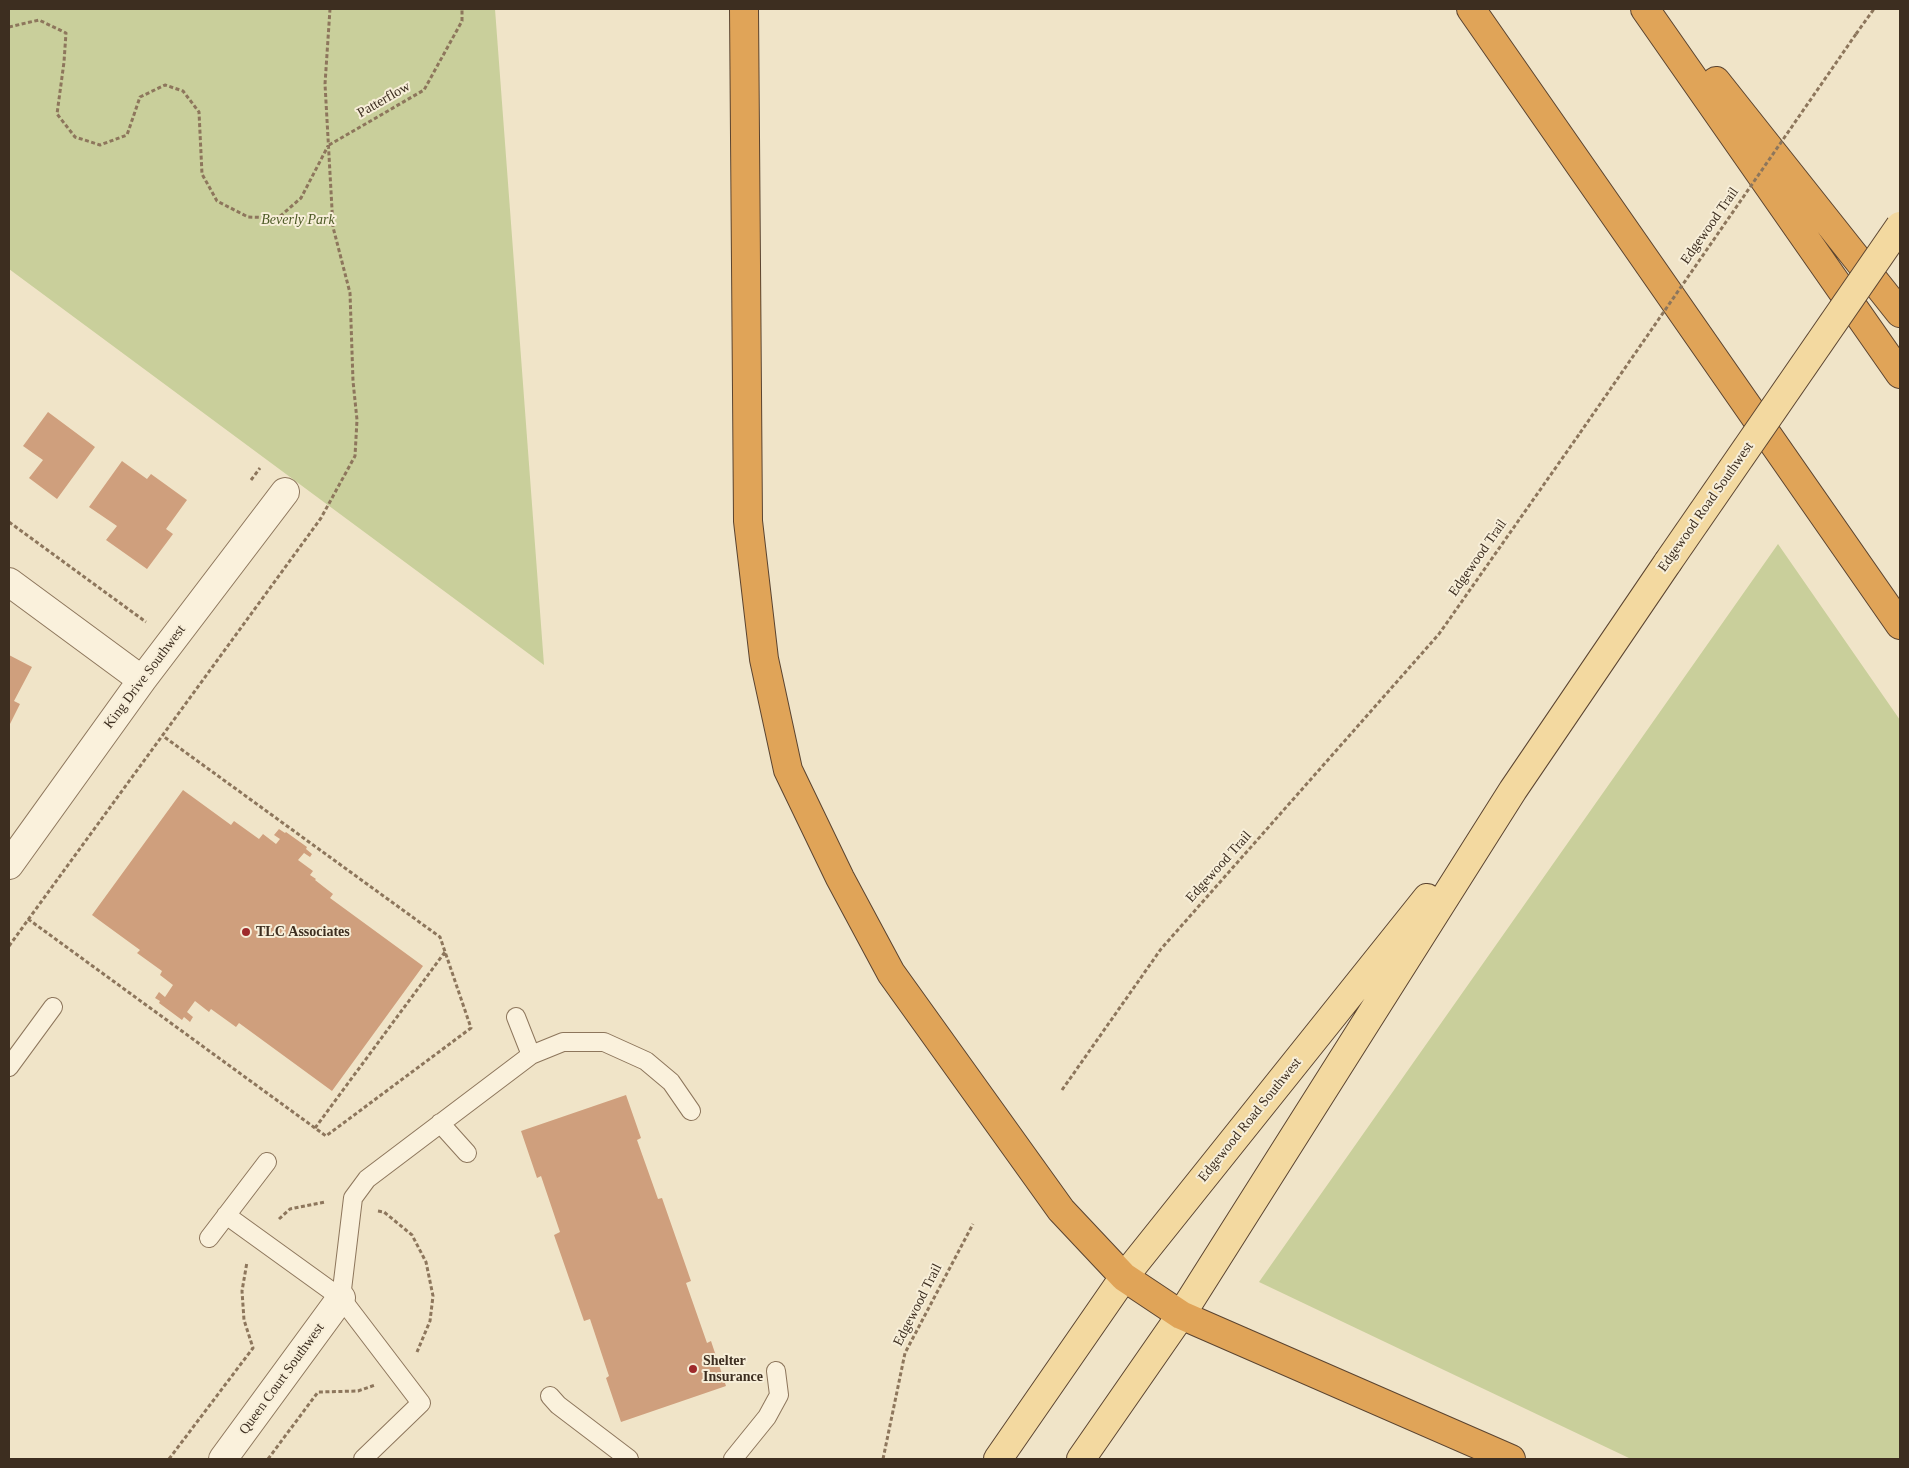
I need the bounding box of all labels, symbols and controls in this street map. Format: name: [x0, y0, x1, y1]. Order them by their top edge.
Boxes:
street label: Patterflow: [355, 78, 413, 122]
street label: Edgewood Trail: [1677, 184, 1743, 268]
park label: Beverly Park: [261, 212, 335, 228]
street label: Edgewood Road Southwest: [1655, 439, 1757, 575]
street label: Edgewood Trail: [1445, 516, 1511, 600]
street label: King Drive Southwest: [101, 622, 189, 732]
street label: Edgewood Trail: [1183, 828, 1255, 906]
place label: TLC Associates: [256, 924, 350, 940]
marker: TLC Associates: [240, 926, 252, 938]
street label: Edgewood Road Southwest: [1195, 1055, 1305, 1185]
street label: Edgewood Trail: [890, 1261, 946, 1349]
street label: Queen Court Southwest: [236, 1320, 328, 1438]
place label: Shelter Insurance: [703, 1353, 763, 1385]
marker: Shelter Insurance: [687, 1363, 699, 1375]

